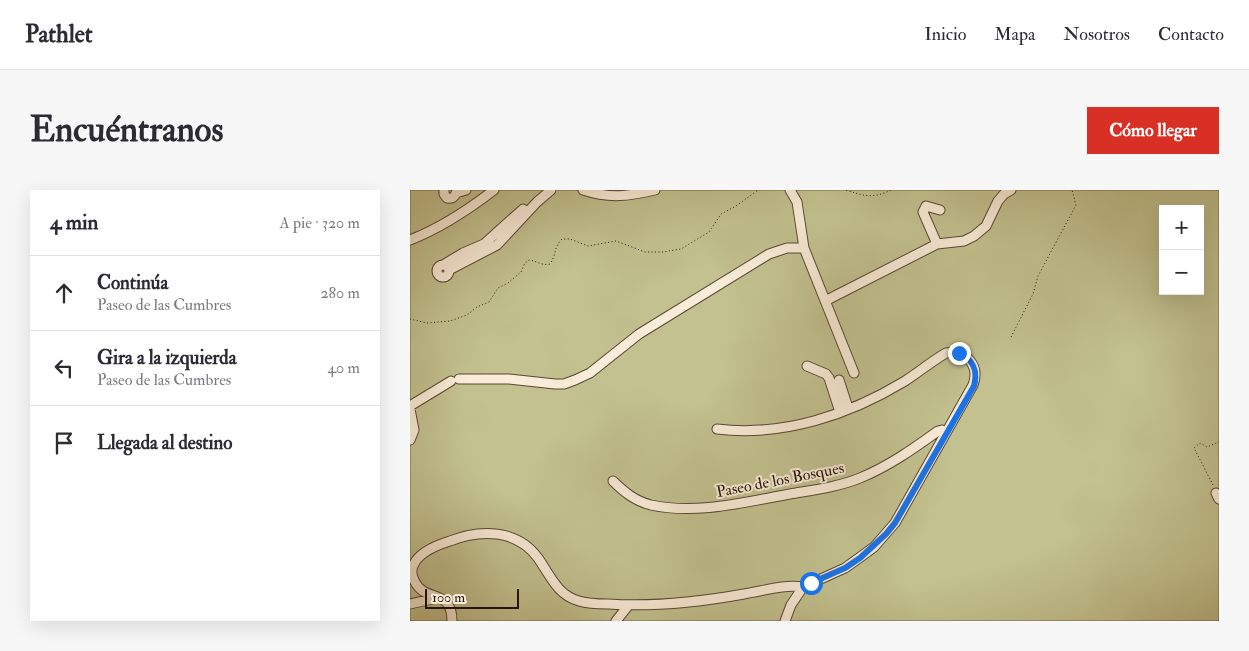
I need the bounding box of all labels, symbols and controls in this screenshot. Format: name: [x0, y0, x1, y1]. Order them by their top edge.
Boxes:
text: Pathlet: [25, 19, 93, 50]
text: Inicio: [924, 23, 966, 46]
text: Mapa: [994, 23, 1036, 46]
text: Nosotros: [1064, 23, 1130, 46]
text: Contacto: [1158, 23, 1224, 46]
button: Cómo llegar: [1087, 107, 1219, 154]
text: Encuéntranos: [30, 108, 223, 152]
map controls: [1159, 205, 1204, 295]
button: +: [1159, 205, 1204, 250]
text: 4 min: [50, 209, 98, 236]
text: A pie · 320 m: [279, 213, 360, 233]
button: −: [1159, 250, 1204, 295]
text: Continúa: [97, 271, 168, 295]
icon: ahead: [50, 279, 78, 307]
text: 280 m: [320, 283, 360, 303]
text: Paseo de las Cumbres: [97, 295, 231, 315]
route end: [948, 342, 971, 365]
text: Gira a la izquierda: [97, 346, 236, 370]
icon: left: [50, 354, 78, 382]
text: 40 m: [327, 358, 360, 378]
text: Paseo de las Cumbres: [97, 370, 231, 390]
icon: arrive: [50, 429, 78, 457]
text: Llegada al destino: [97, 431, 232, 455]
street label: Paseo de los Bosques: [715, 458, 846, 502]
route start: [800, 572, 823, 595]
scale bar: [425, 586, 519, 609]
text: 100 m: [432, 589, 465, 606]

